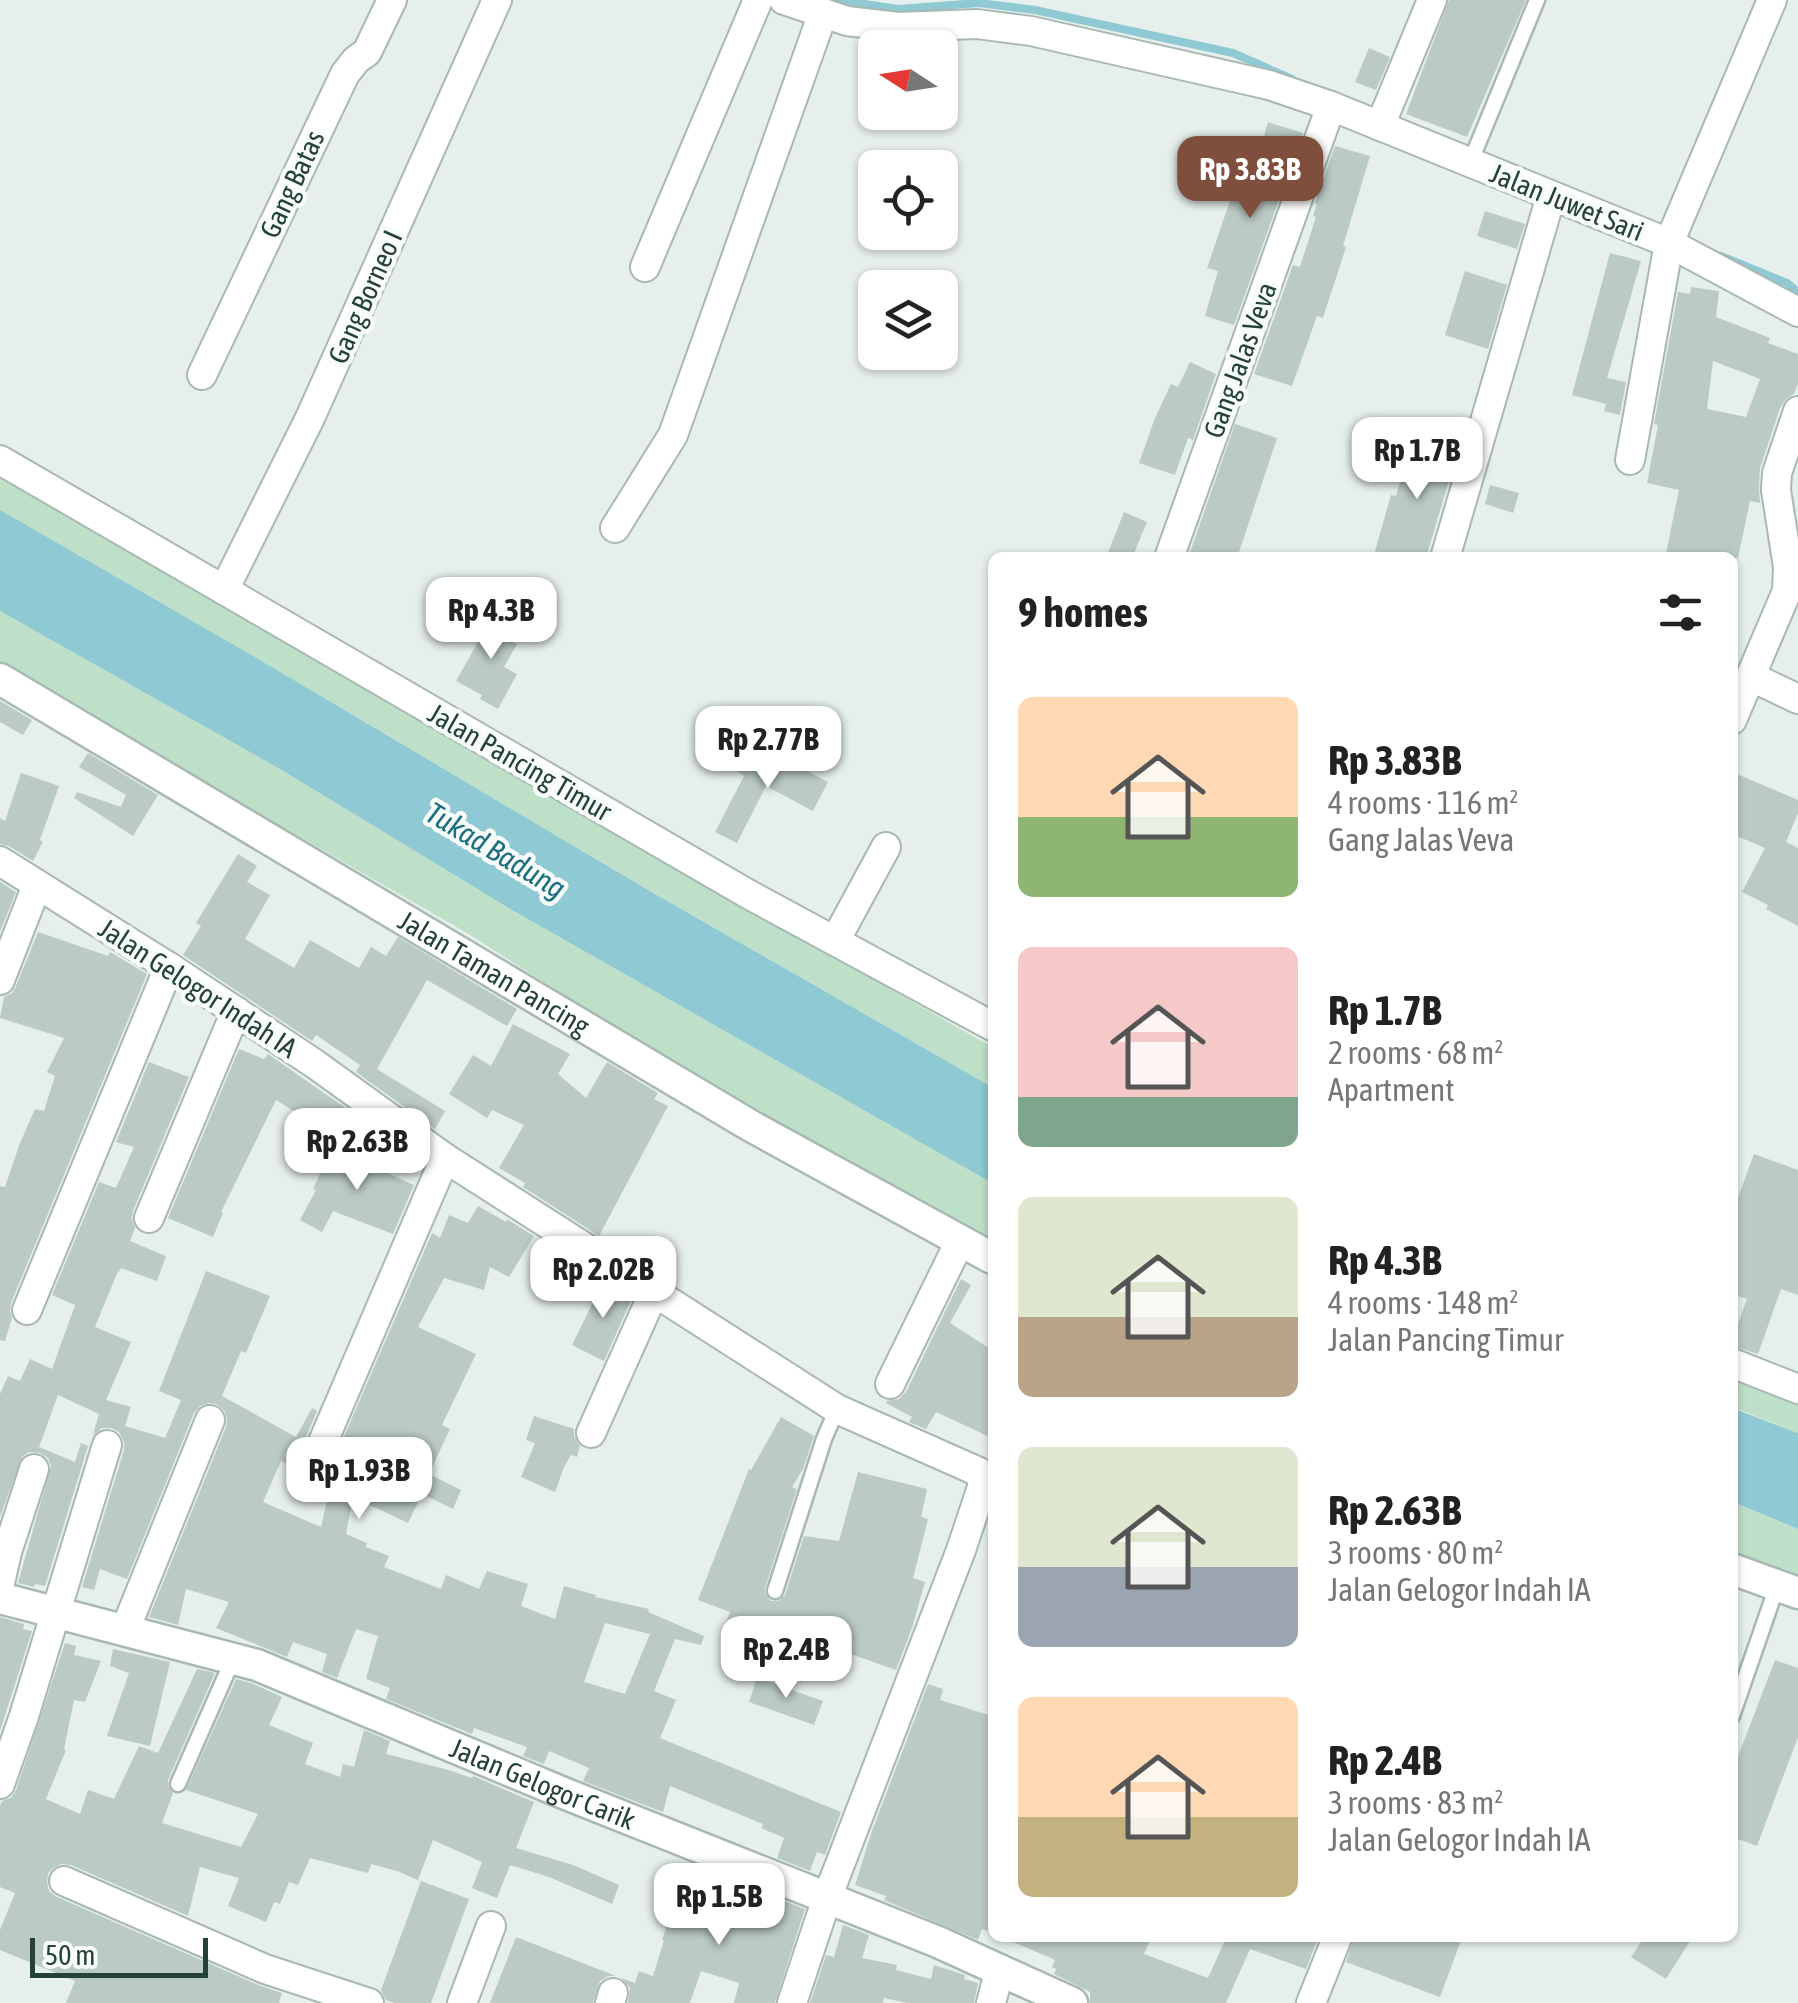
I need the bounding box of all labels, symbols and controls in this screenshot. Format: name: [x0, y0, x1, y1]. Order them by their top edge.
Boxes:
north arrow: [858, 30, 958, 130]
map controls: [858, 30, 958, 370]
street label: Gang Batas: [253, 125, 331, 243]
pin: Rp 3.83B: [1147, 136, 1353, 221]
button: locate: [858, 150, 958, 250]
text: Rp 3.83B: [1199, 150, 1301, 187]
street label: Jalan Juwet Sari: [1486, 157, 1648, 247]
street label: Gang Borneo I: [321, 225, 409, 369]
button: layers: [858, 270, 958, 370]
street label: Gang Jalas Veva: [1197, 278, 1283, 442]
pin: Rp 1.7B: [1325, 417, 1509, 502]
text: Rp 1.7B: [1374, 431, 1460, 468]
pin: Rp 4.3B: [399, 577, 583, 662]
icon: filters: [1653, 585, 1708, 640]
text: 9 homes: [1018, 588, 1148, 636]
text: Rp 4.3B: [448, 591, 534, 628]
street label: Jalan Pancing Timur: [423, 697, 618, 828]
pin: Rp 2.77B: [665, 706, 871, 791]
text: Rp 2.77B: [717, 720, 819, 757]
text: Rp 3.83B: [1328, 736, 1461, 784]
icon: home: [1098, 737, 1218, 857]
text: 4 rooms · 116 m²: [1328, 784, 1518, 821]
water label: Tukad Badung: [420, 795, 572, 905]
text: Gang Jalas Veva: [1328, 821, 1514, 858]
street label: Jalan Taman Pancing: [393, 904, 595, 1042]
street label: Jalan Gelogor Indah IA: [93, 912, 303, 1064]
text: Rp 1.7B: [1328, 986, 1442, 1034]
icon: home: [1098, 987, 1218, 1107]
text: 2 rooms · 68 m²: [1328, 1034, 1503, 1071]
text: Apartment: [1328, 1071, 1454, 1108]
pin: Rp 2.63B: [254, 1108, 460, 1193]
text: Rp 2.63B: [306, 1122, 408, 1159]
pin: Rp 2.02B: [500, 1236, 706, 1321]
text: Rp 4.3B: [1328, 1236, 1442, 1284]
icon: home: [1098, 1237, 1218, 1357]
text: Rp 2.02B: [552, 1250, 654, 1287]
text: 4 rooms · 148 m²: [1328, 1284, 1518, 1321]
text: Jalan Pancing Timur: [1328, 1321, 1563, 1358]
pin: Rp 1.93B: [256, 1437, 462, 1522]
text: Rp 1.93B: [308, 1451, 410, 1488]
text: Rp 2.63B: [1328, 1486, 1461, 1534]
icon: home: [1098, 1487, 1218, 1607]
text: 3 rooms · 80 m²: [1328, 1534, 1503, 1571]
text: Jalan Gelogor Indah IA: [1328, 1571, 1591, 1608]
pin: Rp 2.4B: [694, 1616, 878, 1701]
text: Rp 2.4B: [743, 1630, 829, 1667]
street label: Jalan Gelogor Carik: [445, 1731, 640, 1836]
text: Rp 2.4B: [1328, 1736, 1442, 1784]
icon: home: [1098, 1737, 1218, 1857]
text: 3 rooms · 83 m²: [1328, 1784, 1503, 1821]
text: Jalan Gelogor Indah IA: [1328, 1821, 1591, 1858]
pin: Rp 1.5B: [627, 1863, 811, 1948]
text: Rp 1.5B: [676, 1877, 762, 1914]
scale bar: [30, 1933, 208, 1978]
text: 50 m: [45, 1939, 95, 1971]

